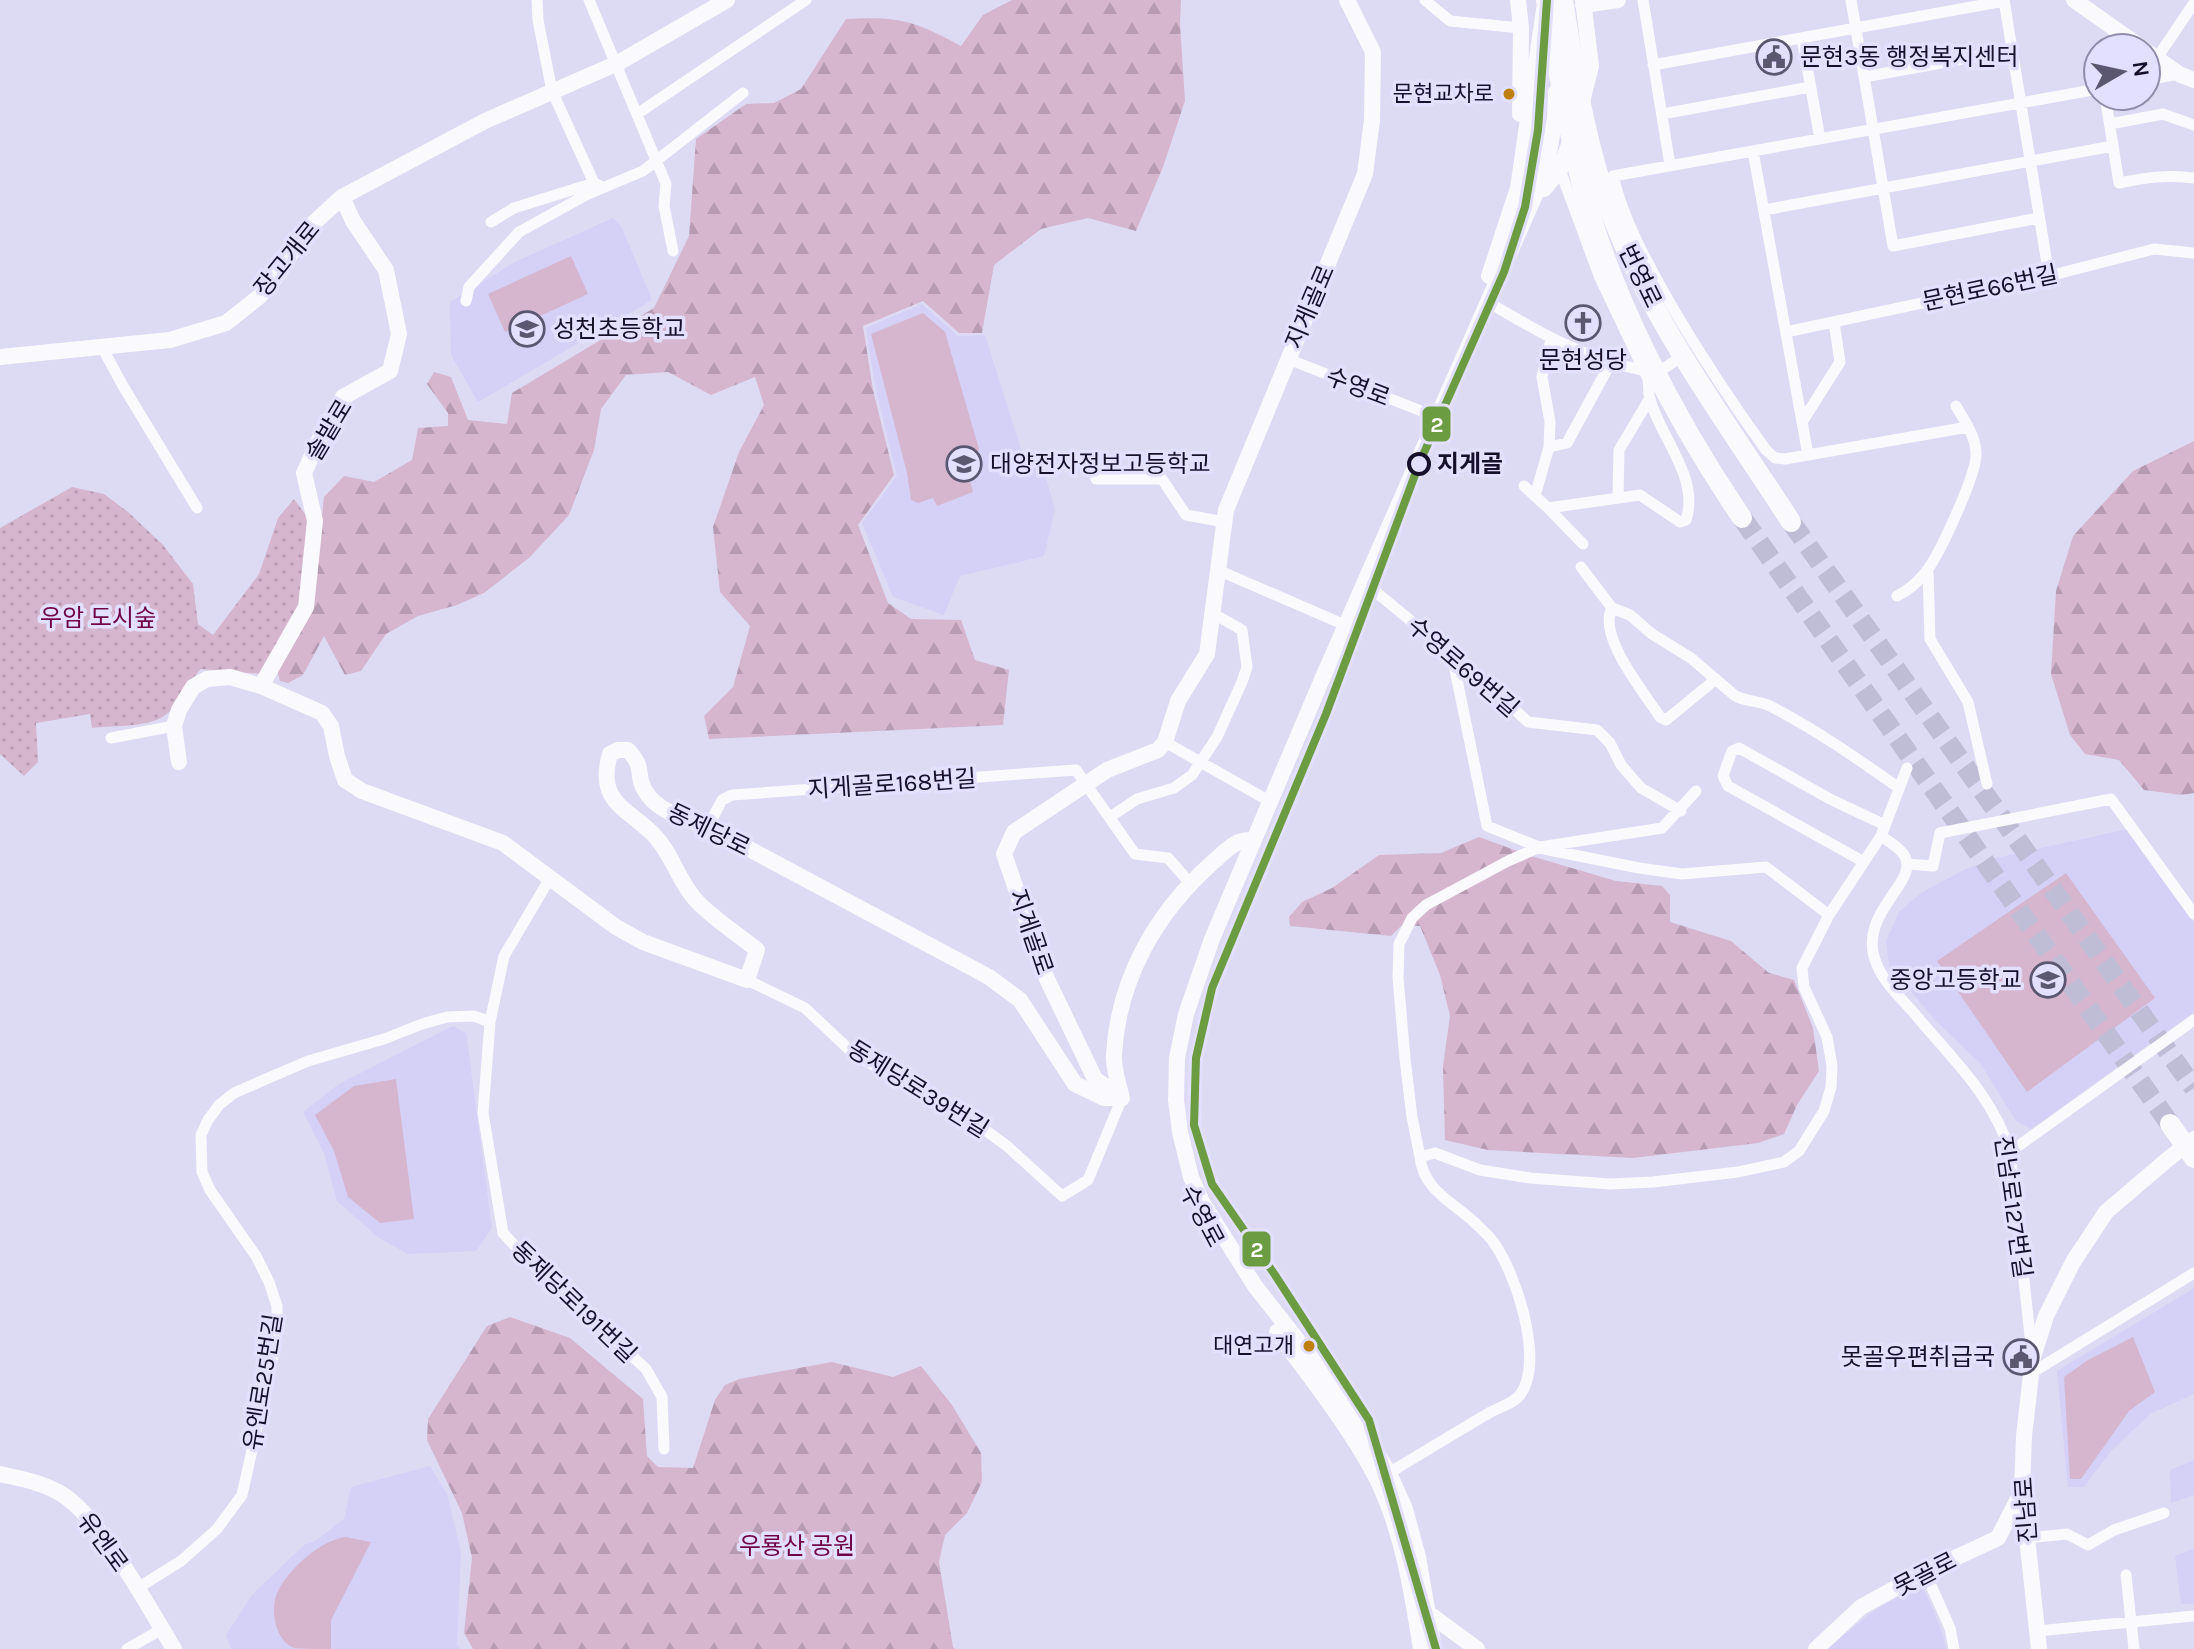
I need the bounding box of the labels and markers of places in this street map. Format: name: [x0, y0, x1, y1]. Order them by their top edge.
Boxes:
public building icon: 문현3동 행정복지센터: [1755, 38, 1793, 76]
place label: 문현3동 행정복지센터: [1800, 43, 2019, 71]
place label: 문현교차로: [1393, 81, 1494, 107]
marker: 문현교차로: [1501, 86, 1517, 102]
church icon: 문현성당: [1564, 304, 1602, 342]
school or university icon: 성천초등학교: [508, 310, 546, 348]
place label: 성천초등학교: [553, 315, 685, 343]
place label: 문현성당: [1539, 346, 1627, 374]
school or university icon: 대양전자정보고등학교: [945, 445, 983, 483]
place label: 대양전자정보고등학교: [990, 450, 1211, 478]
place label: 지게골: [1437, 450, 1503, 478]
marker: 지게골: [1408, 453, 1430, 475]
school or university icon: 중앙고등학교: [2029, 961, 2067, 999]
place label: 중앙고등학교: [1890, 966, 2022, 994]
place label: 대연고개: [1213, 1333, 1294, 1359]
marker: 대연고개: [1301, 1338, 1317, 1354]
public building icon: 못골우편취급국: [2002, 1338, 2040, 1376]
place label: 못골우편취급국: [1840, 1343, 1995, 1371]

